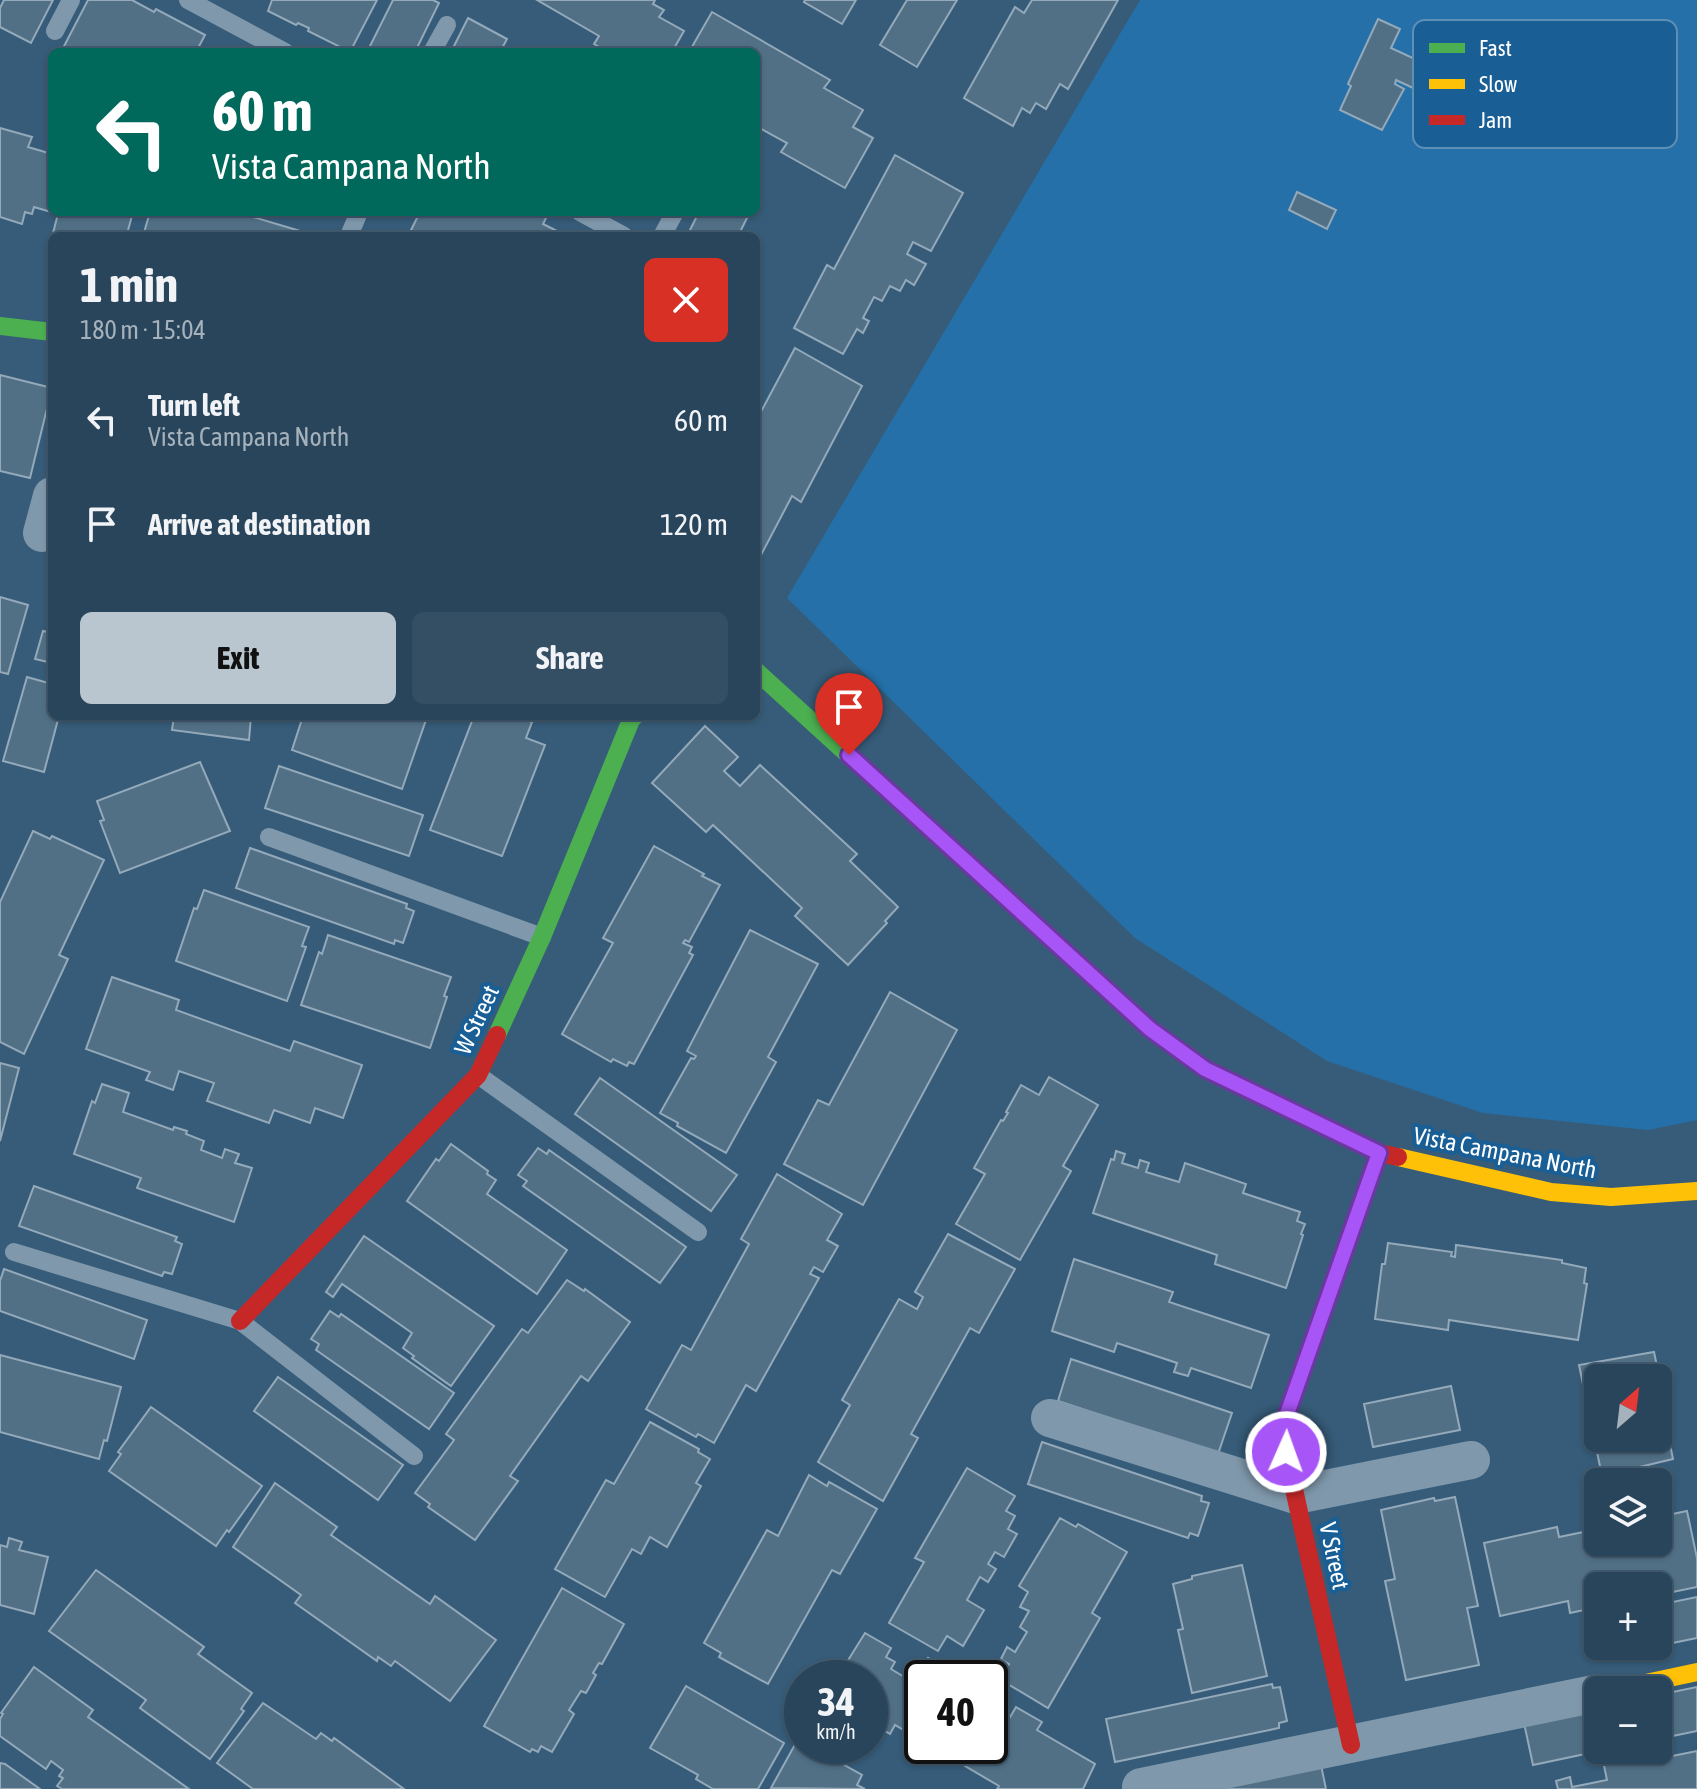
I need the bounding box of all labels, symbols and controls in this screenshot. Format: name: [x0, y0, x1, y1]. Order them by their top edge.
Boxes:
legend: [1413, 20, 1677, 148]
text: Fast: [1479, 35, 1512, 61]
text: Slow: [1479, 71, 1517, 97]
text: 60 m: [212, 79, 313, 143]
icon: left: [80, 80, 184, 184]
text: Jam: [1479, 107, 1512, 133]
text: Vista Campana North: [212, 145, 491, 187]
text: 1 min: [80, 257, 178, 312]
button: close: [644, 258, 728, 342]
text: 180 m · 15:04: [80, 315, 206, 345]
text: Turn left: [148, 388, 240, 422]
icon: left: [80, 398, 124, 442]
text: 60 m: [674, 403, 728, 437]
text: Vista Campana North: [148, 422, 349, 452]
icon: arrive: [80, 502, 124, 546]
text: Arrive at destination: [148, 507, 370, 541]
text: 120 m: [660, 507, 728, 541]
button: Exit: [80, 612, 396, 704]
button: Share: [412, 612, 728, 704]
pin: [815, 673, 883, 755]
icon: arrive: [827, 685, 871, 729]
street label: W Street: [449, 981, 504, 1059]
street label: Vista Campana North: [1411, 1122, 1599, 1183]
north arrow: [1584, 1364, 1672, 1452]
map controls: [1584, 1364, 1672, 1764]
position arrow: [1244, 1410, 1328, 1494]
button: layers: [1584, 1468, 1672, 1556]
street label: V Street: [1314, 1520, 1355, 1592]
button: +: [1584, 1572, 1672, 1660]
speed limit sign: 40: [904, 1660, 1008, 1764]
button: −: [1584, 1676, 1672, 1764]
text: 34: [817, 1679, 855, 1724]
text: km/h: [816, 1720, 856, 1743]

